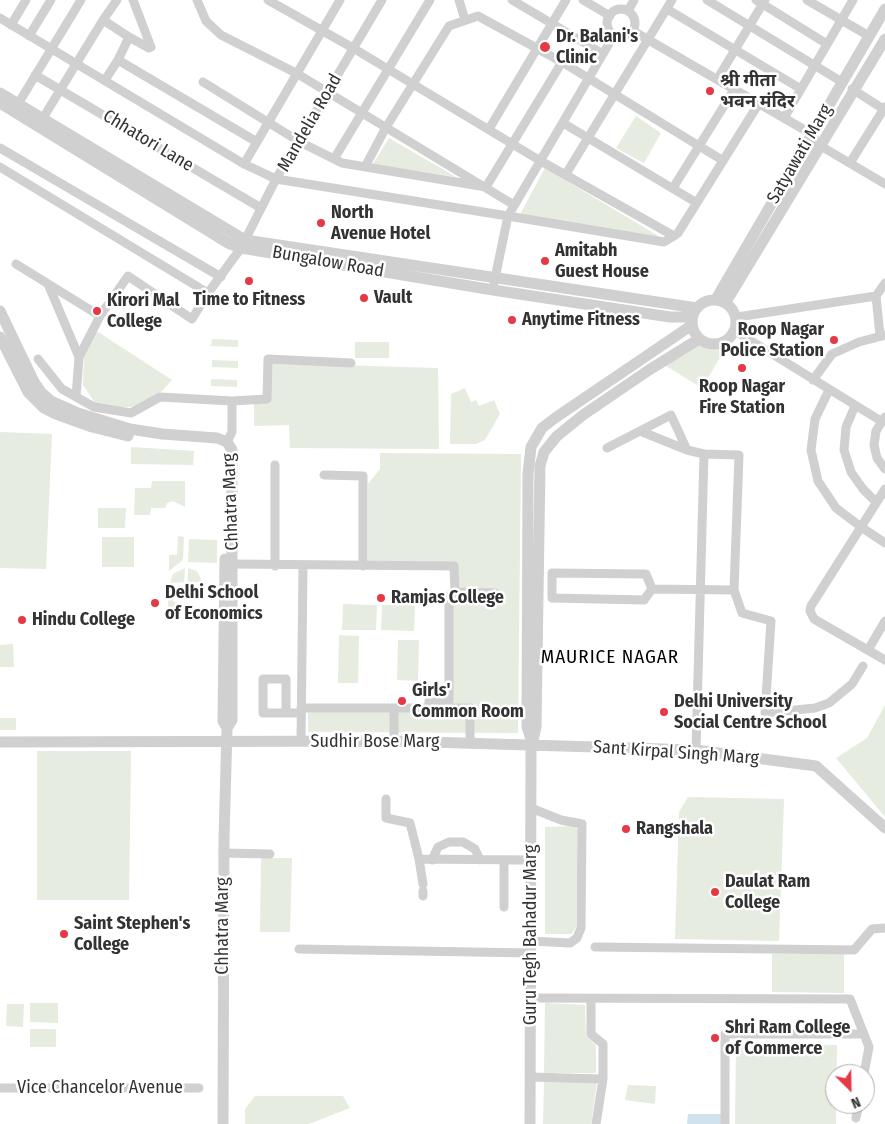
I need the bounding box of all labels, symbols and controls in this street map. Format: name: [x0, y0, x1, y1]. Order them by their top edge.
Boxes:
place label: Dr. Balani's Clinic: [556, 26, 638, 68]
marker: Dr. Balani's Clinic: [538, 40, 552, 54]
street label: Mandelia Road: [273, 70, 347, 176]
place label: श्री गीता भवन मंदिर: [720, 70, 795, 112]
marker: श्री गीता भवन मंदिर: [704, 85, 716, 97]
street label: Satyawati Marg: [763, 100, 837, 208]
street label: Chhatori Lane: [99, 105, 197, 177]
place label: North Avenue Hotel: [331, 202, 430, 244]
marker: North Avenue Hotel: [315, 217, 327, 229]
place label: Amitabh Guest House: [555, 240, 649, 282]
street label: Bungalow Road: [270, 242, 386, 282]
marker: Amitabh Guest House: [539, 255, 551, 267]
marker: Time to Fitness: [243, 275, 255, 287]
place label: Vault: [374, 287, 412, 309]
place label: Time to Fitness: [193, 289, 305, 311]
place label: Kirori Mal College: [107, 290, 179, 332]
marker: Vault: [358, 292, 370, 304]
marker: Kirori Mal College: [91, 305, 103, 317]
place label: Anytime Fitness: [522, 309, 640, 331]
marker: Anytime Fitness: [506, 314, 518, 326]
place label: Roop Nagar Police Station: [721, 319, 824, 362]
marker: Roop Nagar Police Station: [828, 334, 840, 346]
marker: Roop Nagar Fire Station: [736, 362, 748, 374]
place label: Roop Nagar Fire Station: [699, 376, 785, 418]
street label: Chhatra Marg: [219, 453, 243, 551]
place label: Delhi School of Economics: [165, 582, 263, 624]
place label: Ramjas College: [391, 587, 504, 609]
marker: Ramjas College: [375, 592, 387, 604]
marker: Delhi School of Economics: [149, 597, 161, 609]
place label: Hindu College: [32, 609, 135, 631]
marker: Hindu College: [16, 614, 28, 626]
district label: MAURICE NAGAR: [539, 647, 681, 669]
place label: Girls' Common Room: [412, 680, 524, 722]
place label: Delhi University Social Centre School: [674, 691, 827, 734]
marker: Girls' Common Room: [396, 695, 408, 707]
marker: Delhi University Social Centre School: [658, 706, 670, 718]
street label: Sudhir Bose Marg: [311, 731, 439, 753]
street label: Sant Kirpal Singh Marg: [592, 736, 760, 770]
place label: Rangshala: [636, 818, 713, 840]
marker: Rangshala: [620, 823, 632, 835]
street label: Guru Tegh Bahadur Marg: [520, 845, 542, 1025]
place label: Daulat Ram College: [725, 871, 810, 914]
street label: Chhatra Marg: [212, 877, 234, 975]
marker: Daulat Ram College: [709, 886, 721, 898]
place label: Saint Stephen's College: [74, 913, 190, 956]
marker: Saint Stephen's College: [58, 928, 70, 940]
place label: Shri Ram College of Commerce: [725, 1017, 850, 1060]
marker: Shri Ram College of Commerce: [709, 1032, 721, 1044]
north arrow: [825, 1064, 875, 1114]
street label: Vice Chancelor Avenue: [17, 1077, 183, 1099]
text: N: [848, 1093, 863, 1112]

